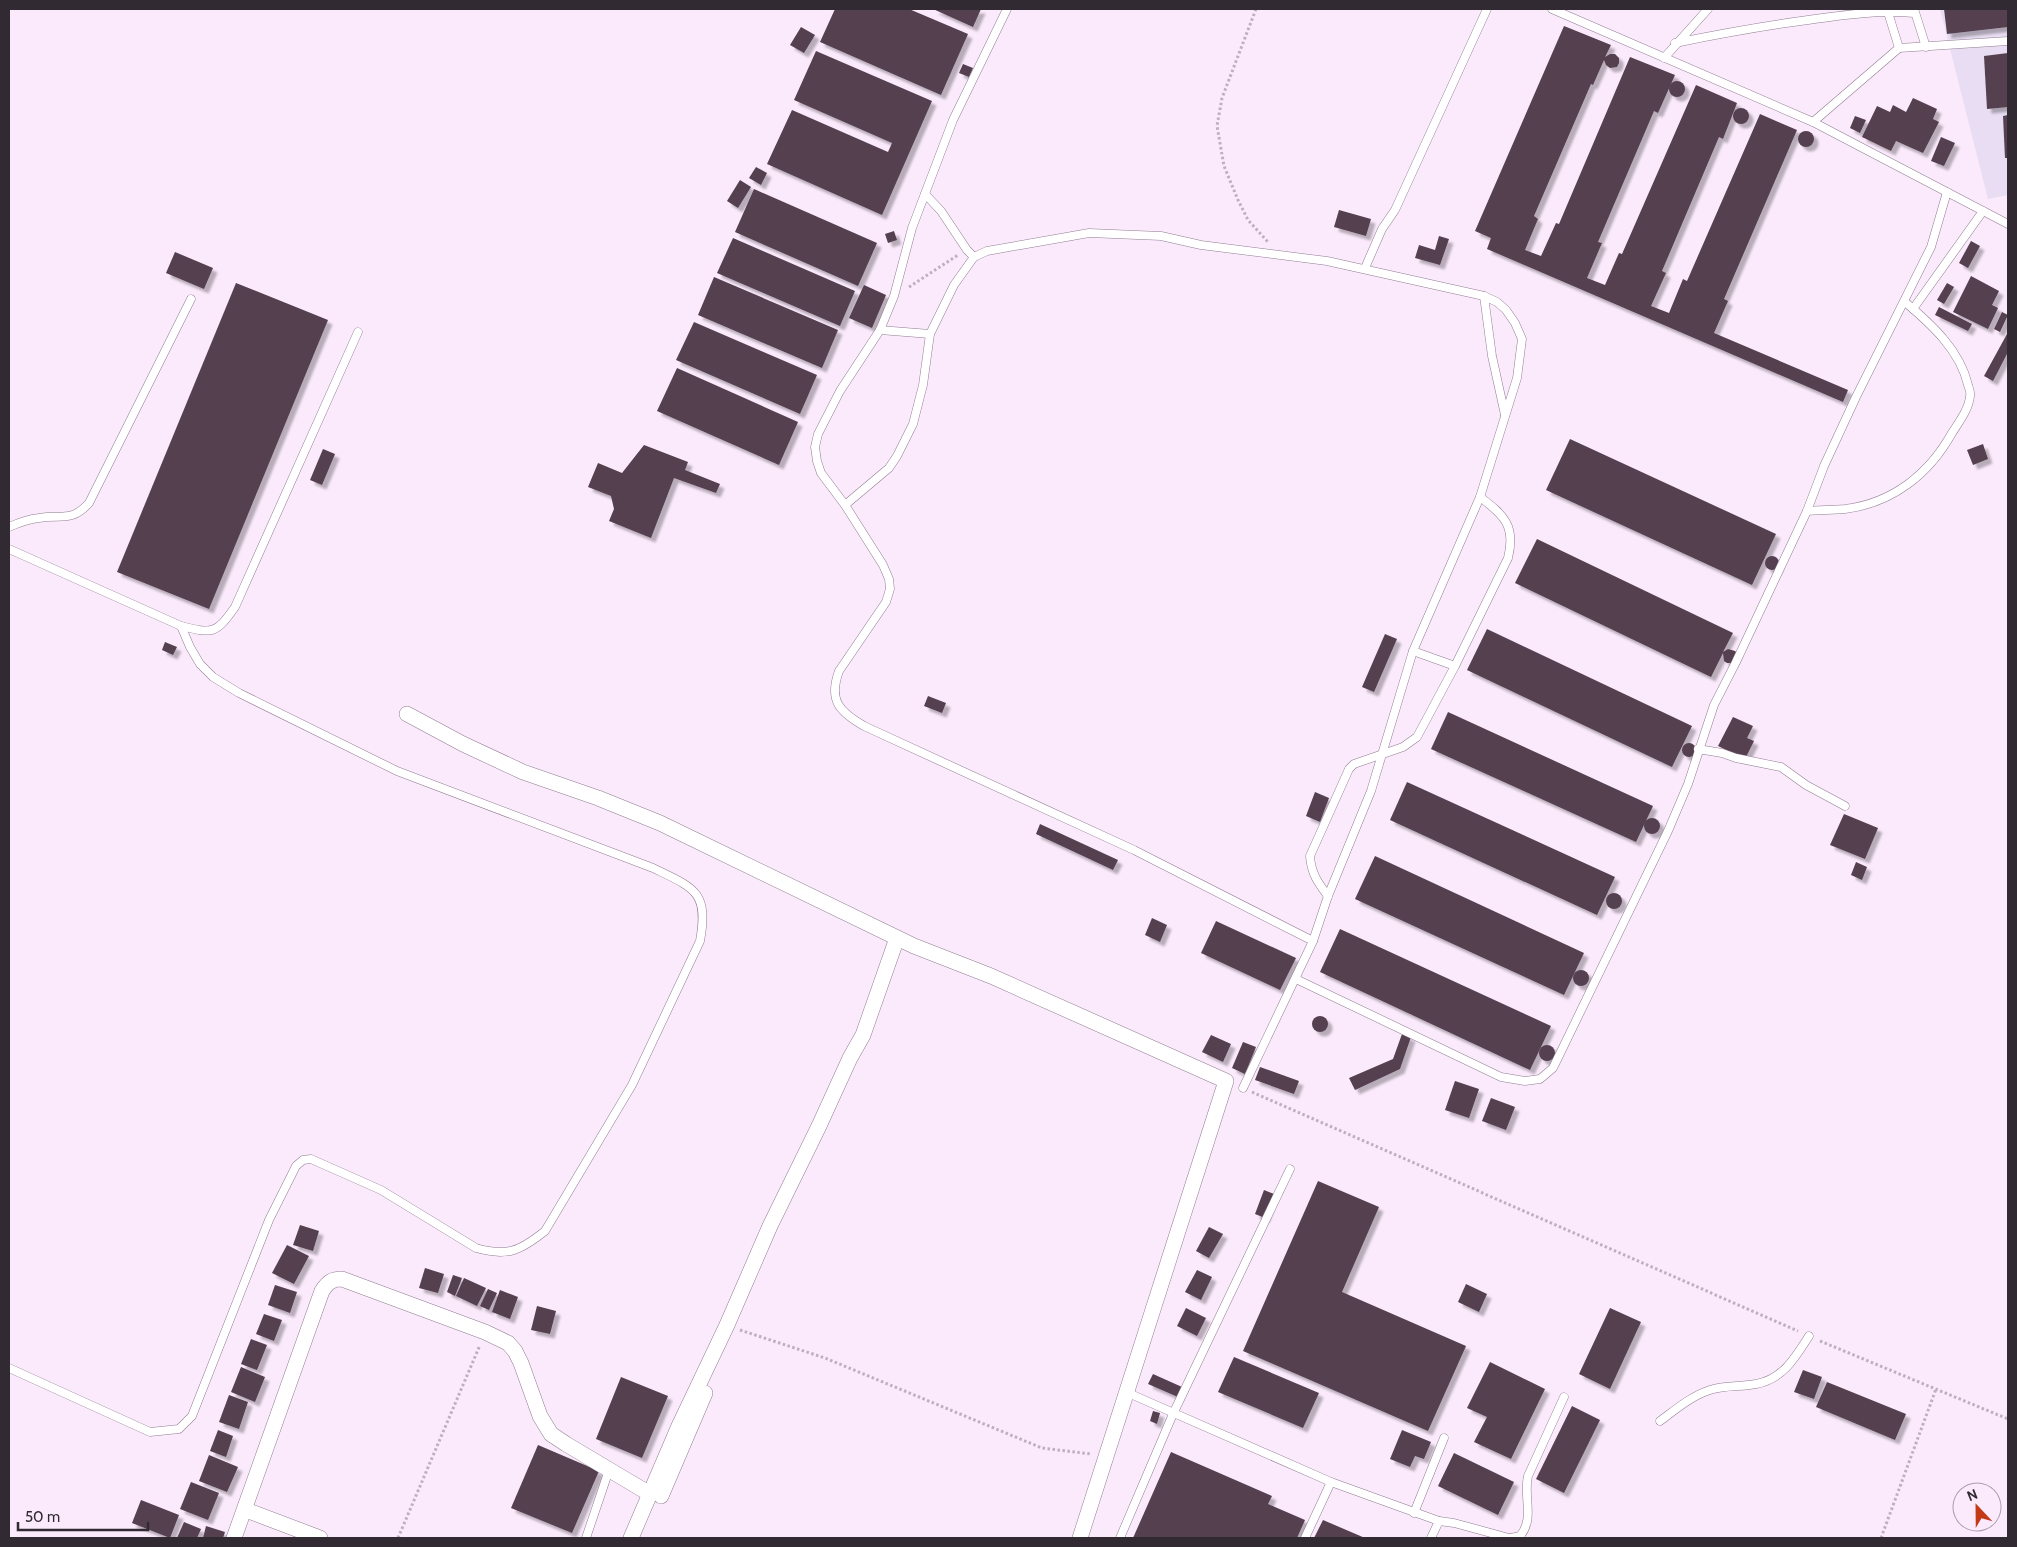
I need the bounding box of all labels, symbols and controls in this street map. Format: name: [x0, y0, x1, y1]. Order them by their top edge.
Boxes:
north arrow: [1952, 1482, 2002, 1532]
text: N: [1964, 1485, 1980, 1505]
scale bar: [18, 1500, 148, 1532]
text: 50 m: [25, 1508, 60, 1526]

